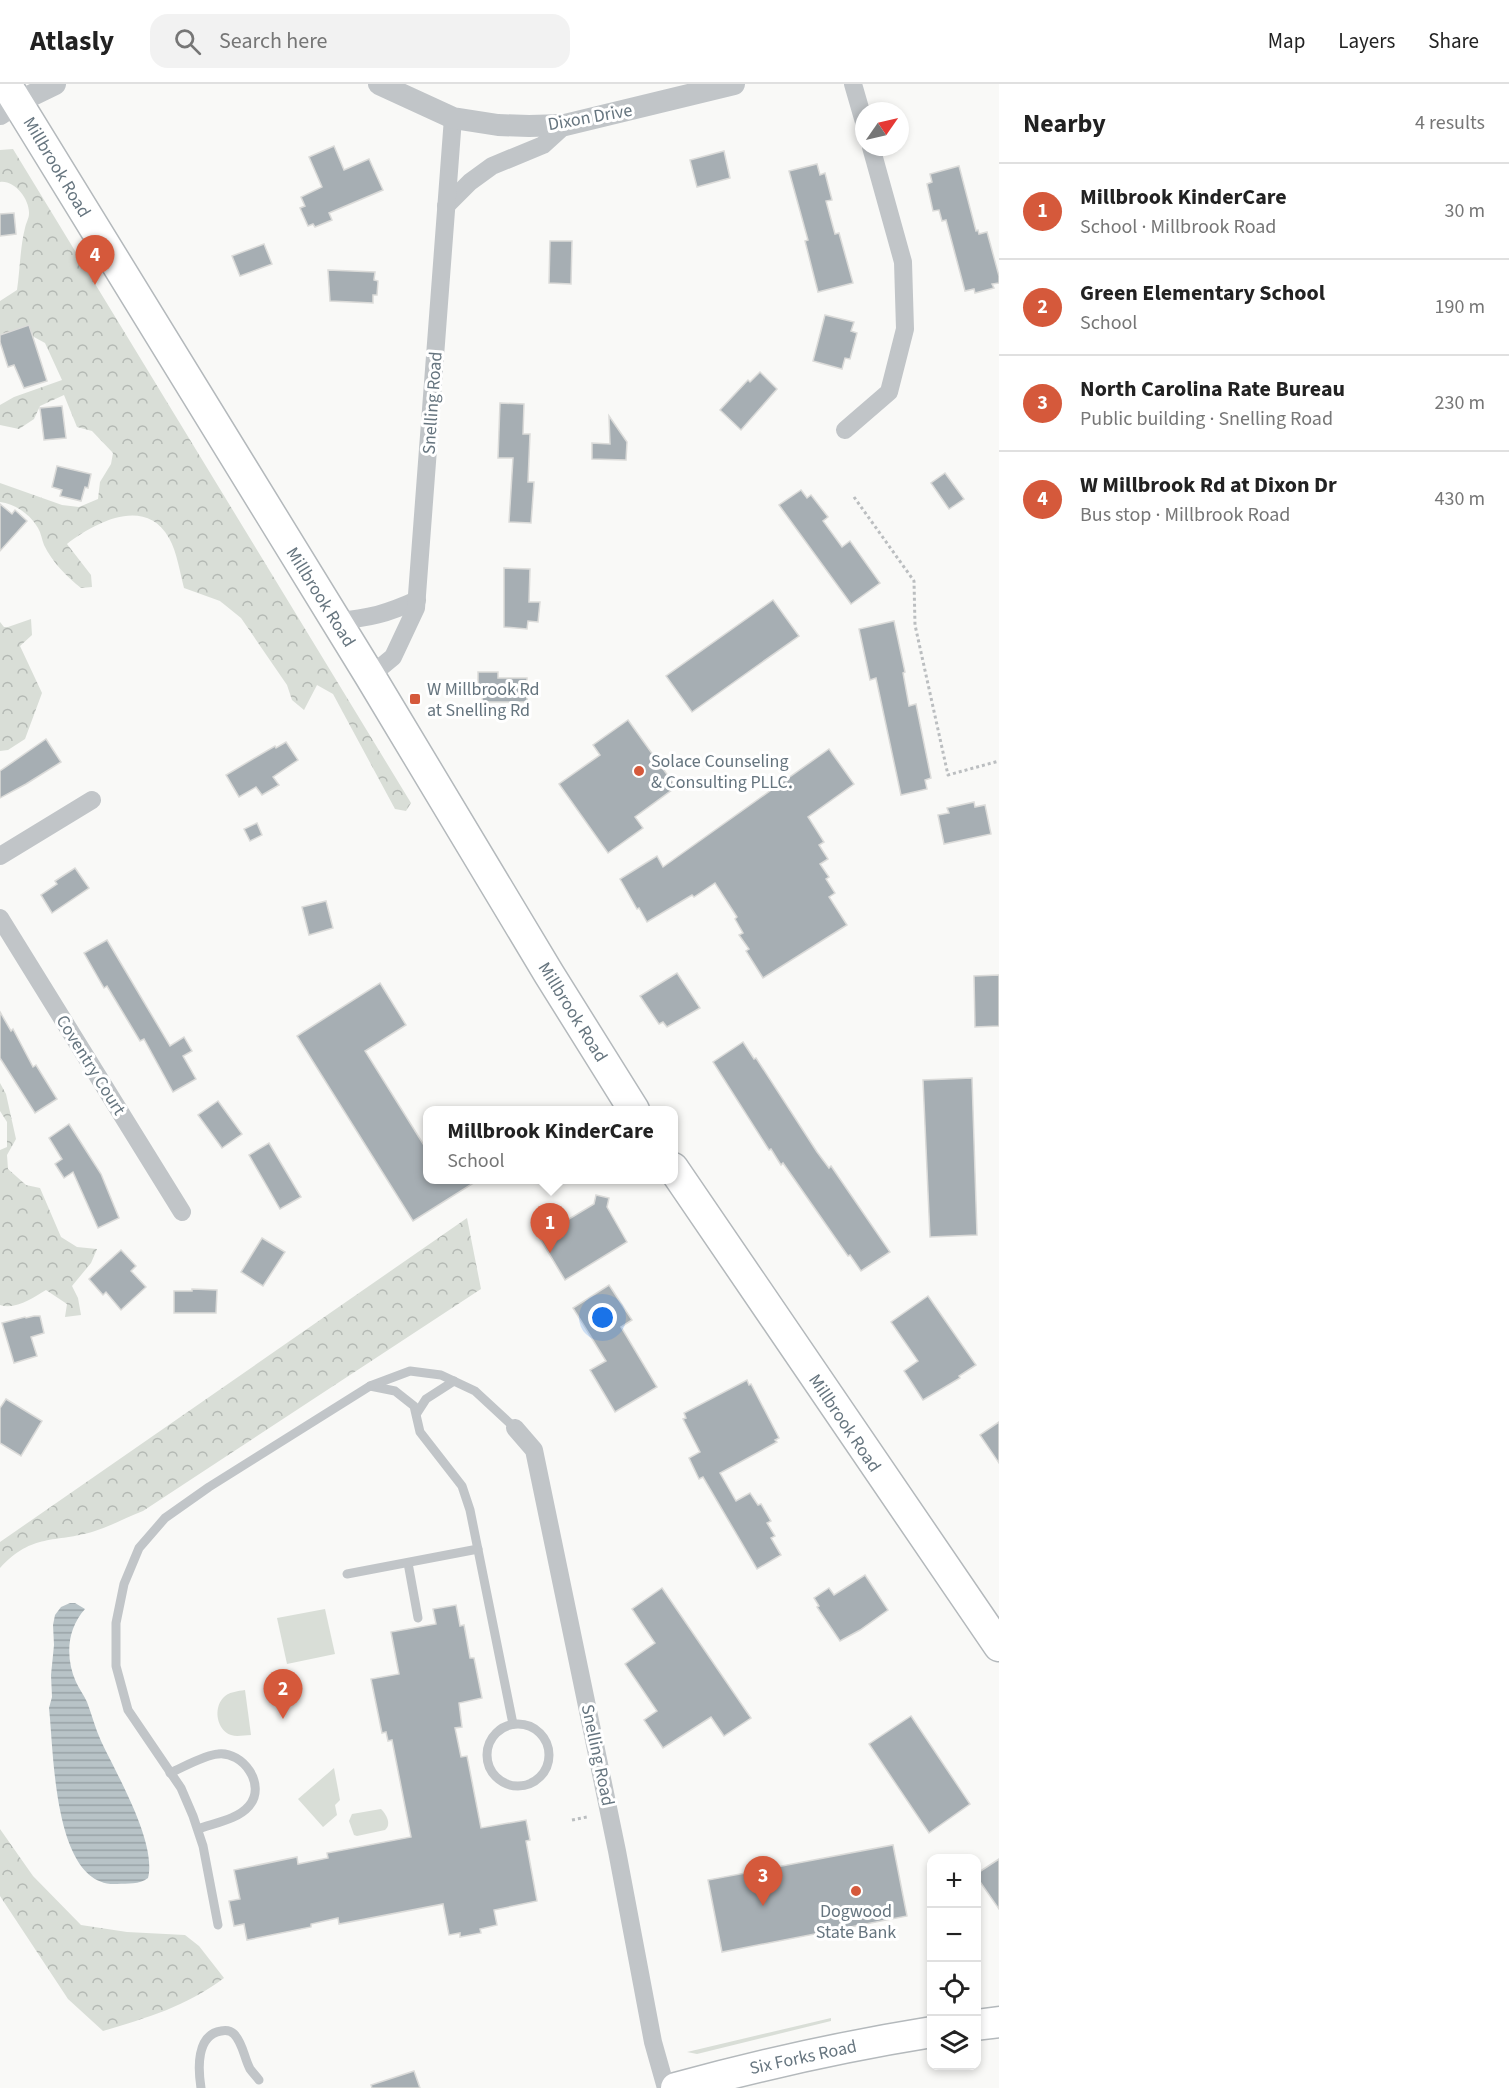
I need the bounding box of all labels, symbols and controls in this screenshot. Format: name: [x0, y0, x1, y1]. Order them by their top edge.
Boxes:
search box: [150, 14, 570, 68]
text: Atlasly: [30, 21, 114, 61]
icon: search: [171, 25, 204, 58]
text: Search here: [219, 25, 328, 57]
text: Map: [1268, 26, 1305, 56]
text: Layers: [1338, 26, 1395, 56]
text: Share: [1428, 26, 1479, 56]
street label: Dixon Drive: [546, 98, 634, 137]
north arrow: [855, 102, 909, 156]
text: Nearby: [1023, 105, 1106, 142]
text: 4 results: [1415, 109, 1485, 137]
street label: Millbrook Road: [17, 112, 96, 222]
text: Millbrook KinderCare: [1080, 181, 1287, 213]
text: 1: [1037, 197, 1048, 225]
text: 30 m: [1445, 197, 1485, 225]
text: School · Millbrook Road: [1080, 213, 1276, 241]
pin: 4: [76, 236, 115, 285]
text: Green Elementary School: [1080, 277, 1325, 309]
text: 2: [1037, 293, 1048, 321]
text: 190 m: [1435, 293, 1485, 321]
text: School: [1080, 309, 1137, 337]
street label: Snelling Road: [416, 351, 449, 455]
text: North Carolina Rate Bureau: [1080, 373, 1345, 405]
text: 3: [1037, 389, 1048, 417]
text: 230 m: [1435, 389, 1485, 417]
text: Public building · Snelling Road: [1080, 405, 1333, 433]
text: W Millbrook Rd at Dixon Dr: [1080, 469, 1337, 501]
text: 4: [1037, 485, 1048, 513]
text: 430 m: [1435, 485, 1485, 513]
text: Bus stop · Millbrook Road: [1080, 501, 1290, 529]
street label: Millbrook Road: [280, 543, 361, 652]
place label: W Millbrook Rd at Snelling Rd: [427, 677, 540, 723]
marker: W Millbrook Rd at Snelling Rd: [408, 692, 422, 706]
place label: Solace Counseling & Consulting PLLC.: [651, 749, 792, 795]
marker: Solace Counseling & Consulting PLLC.: [632, 764, 646, 778]
street label: Millbrook Road: [532, 958, 613, 1067]
street label: Coventry Court: [50, 1010, 131, 1120]
popup: [423, 1106, 678, 1184]
text: Millbrook KinderCare: [447, 1115, 654, 1147]
text: School: [447, 1147, 505, 1175]
pin: 1: [530, 1204, 570, 1253]
your location: [588, 1303, 617, 1332]
street label: Millbrook Road: [803, 1369, 887, 1477]
pin: 2: [264, 1670, 302, 1719]
street label: Snelling Road: [575, 1702, 620, 1808]
map controls: [927, 1854, 981, 2070]
button: +: [927, 1854, 981, 1908]
pin: 3: [744, 1856, 783, 1906]
marker: Dogwood State Bank: [849, 1884, 863, 1898]
place label: Dogwood State Bank: [816, 1899, 896, 1945]
button: −: [927, 1908, 981, 1962]
button: locate: [927, 1962, 981, 2016]
button: layers: [927, 2016, 981, 2070]
street label: Six Forks Road: [747, 2034, 859, 2081]

